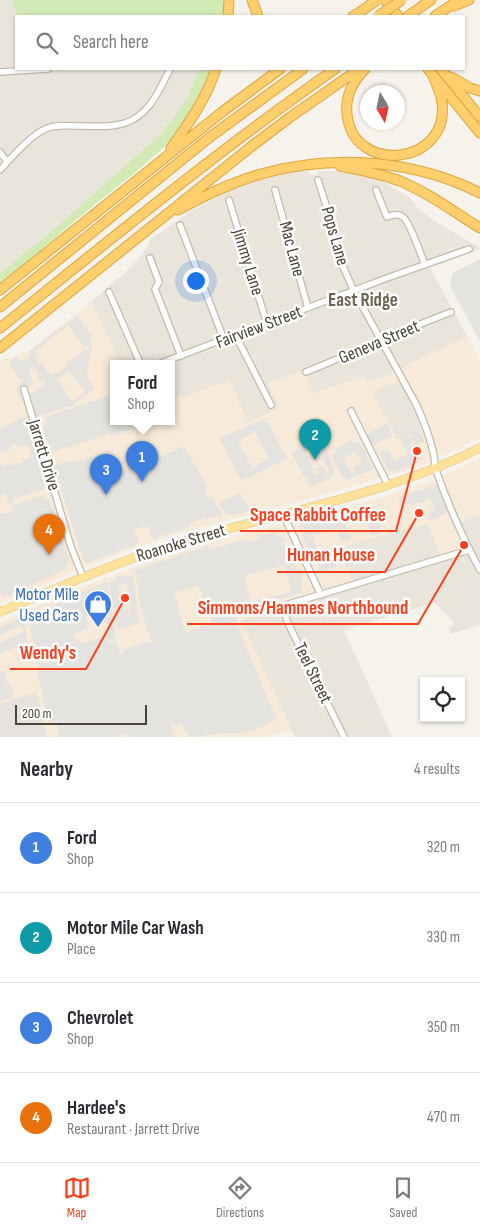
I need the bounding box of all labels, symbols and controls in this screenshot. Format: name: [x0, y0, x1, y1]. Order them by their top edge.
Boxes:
search box: [15, 15, 465, 70]
icon: search: [33, 29, 61, 57]
text: Search here: [73, 31, 149, 54]
north arrow: [360, 85, 405, 130]
street label: Pops Lane: [317, 204, 353, 268]
street label: Mac Lane: [275, 219, 309, 279]
street label: Jimmy Lane: [228, 225, 268, 298]
your location: [183, 268, 209, 294]
district label: East Ridge: [328, 289, 398, 312]
street label: Fairview Street: [213, 301, 305, 353]
street label: Geneva Street: [336, 315, 423, 368]
popup: [110, 360, 175, 425]
text: Ford: [128, 372, 157, 395]
text: Shop: [128, 395, 155, 414]
street label: Jarrett Drive: [23, 416, 65, 493]
pin: 2: [299, 419, 331, 460]
pin: 1: [126, 441, 158, 482]
pin: 3: [90, 454, 122, 495]
callout: Space Rabbit Coffee: [240, 497, 396, 531]
text: Space Rabbit Coffee: [250, 504, 386, 527]
pin: 4: [33, 514, 65, 555]
street label: Roanoke Street: [134, 519, 229, 567]
callout: Hunan House: [277, 538, 385, 572]
text: Hunan House: [287, 544, 375, 567]
place label: Motor Mile Used Cars: [15, 584, 79, 626]
shop icon: Motor Mile Used Cars: [83, 589, 113, 628]
callout: Simmons/Hammes Northbound: [187, 590, 418, 624]
text: Simmons/Hammes Northbound: [198, 597, 408, 620]
callout: Wendy's: [10, 635, 86, 669]
street label: Teel Street: [289, 639, 337, 707]
text: Wendy's: [20, 642, 76, 665]
map controls: [420, 677, 465, 722]
button: locate: [420, 677, 465, 722]
scale bar: [15, 702, 148, 725]
text: 200 m: [22, 705, 51, 722]
text: Nearby: [20, 757, 73, 782]
text: 4 results: [414, 760, 460, 779]
text: Ford: [67, 827, 97, 850]
text: 1: [33, 838, 39, 857]
text: 320 m: [427, 838, 460, 857]
text: Shop: [67, 850, 94, 869]
text: Motor Mile Car Wash: [67, 917, 204, 940]
text: 2: [32, 928, 40, 947]
text: 330 m: [427, 928, 460, 947]
text: Place: [67, 940, 96, 959]
text: Chevrolet: [67, 1007, 133, 1030]
text: 3: [32, 1018, 40, 1037]
text: 350 m: [427, 1018, 460, 1037]
text: Shop: [67, 1030, 94, 1049]
text: Hardee's: [67, 1097, 126, 1120]
text: 4: [32, 1108, 40, 1127]
text: 470 m: [427, 1108, 460, 1127]
text: Restaurant · Jarrett Drive: [67, 1120, 200, 1139]
tab: Map: [63, 1174, 91, 1221]
tab: Directions: [216, 1174, 264, 1221]
tab: Saved: [389, 1174, 417, 1221]

